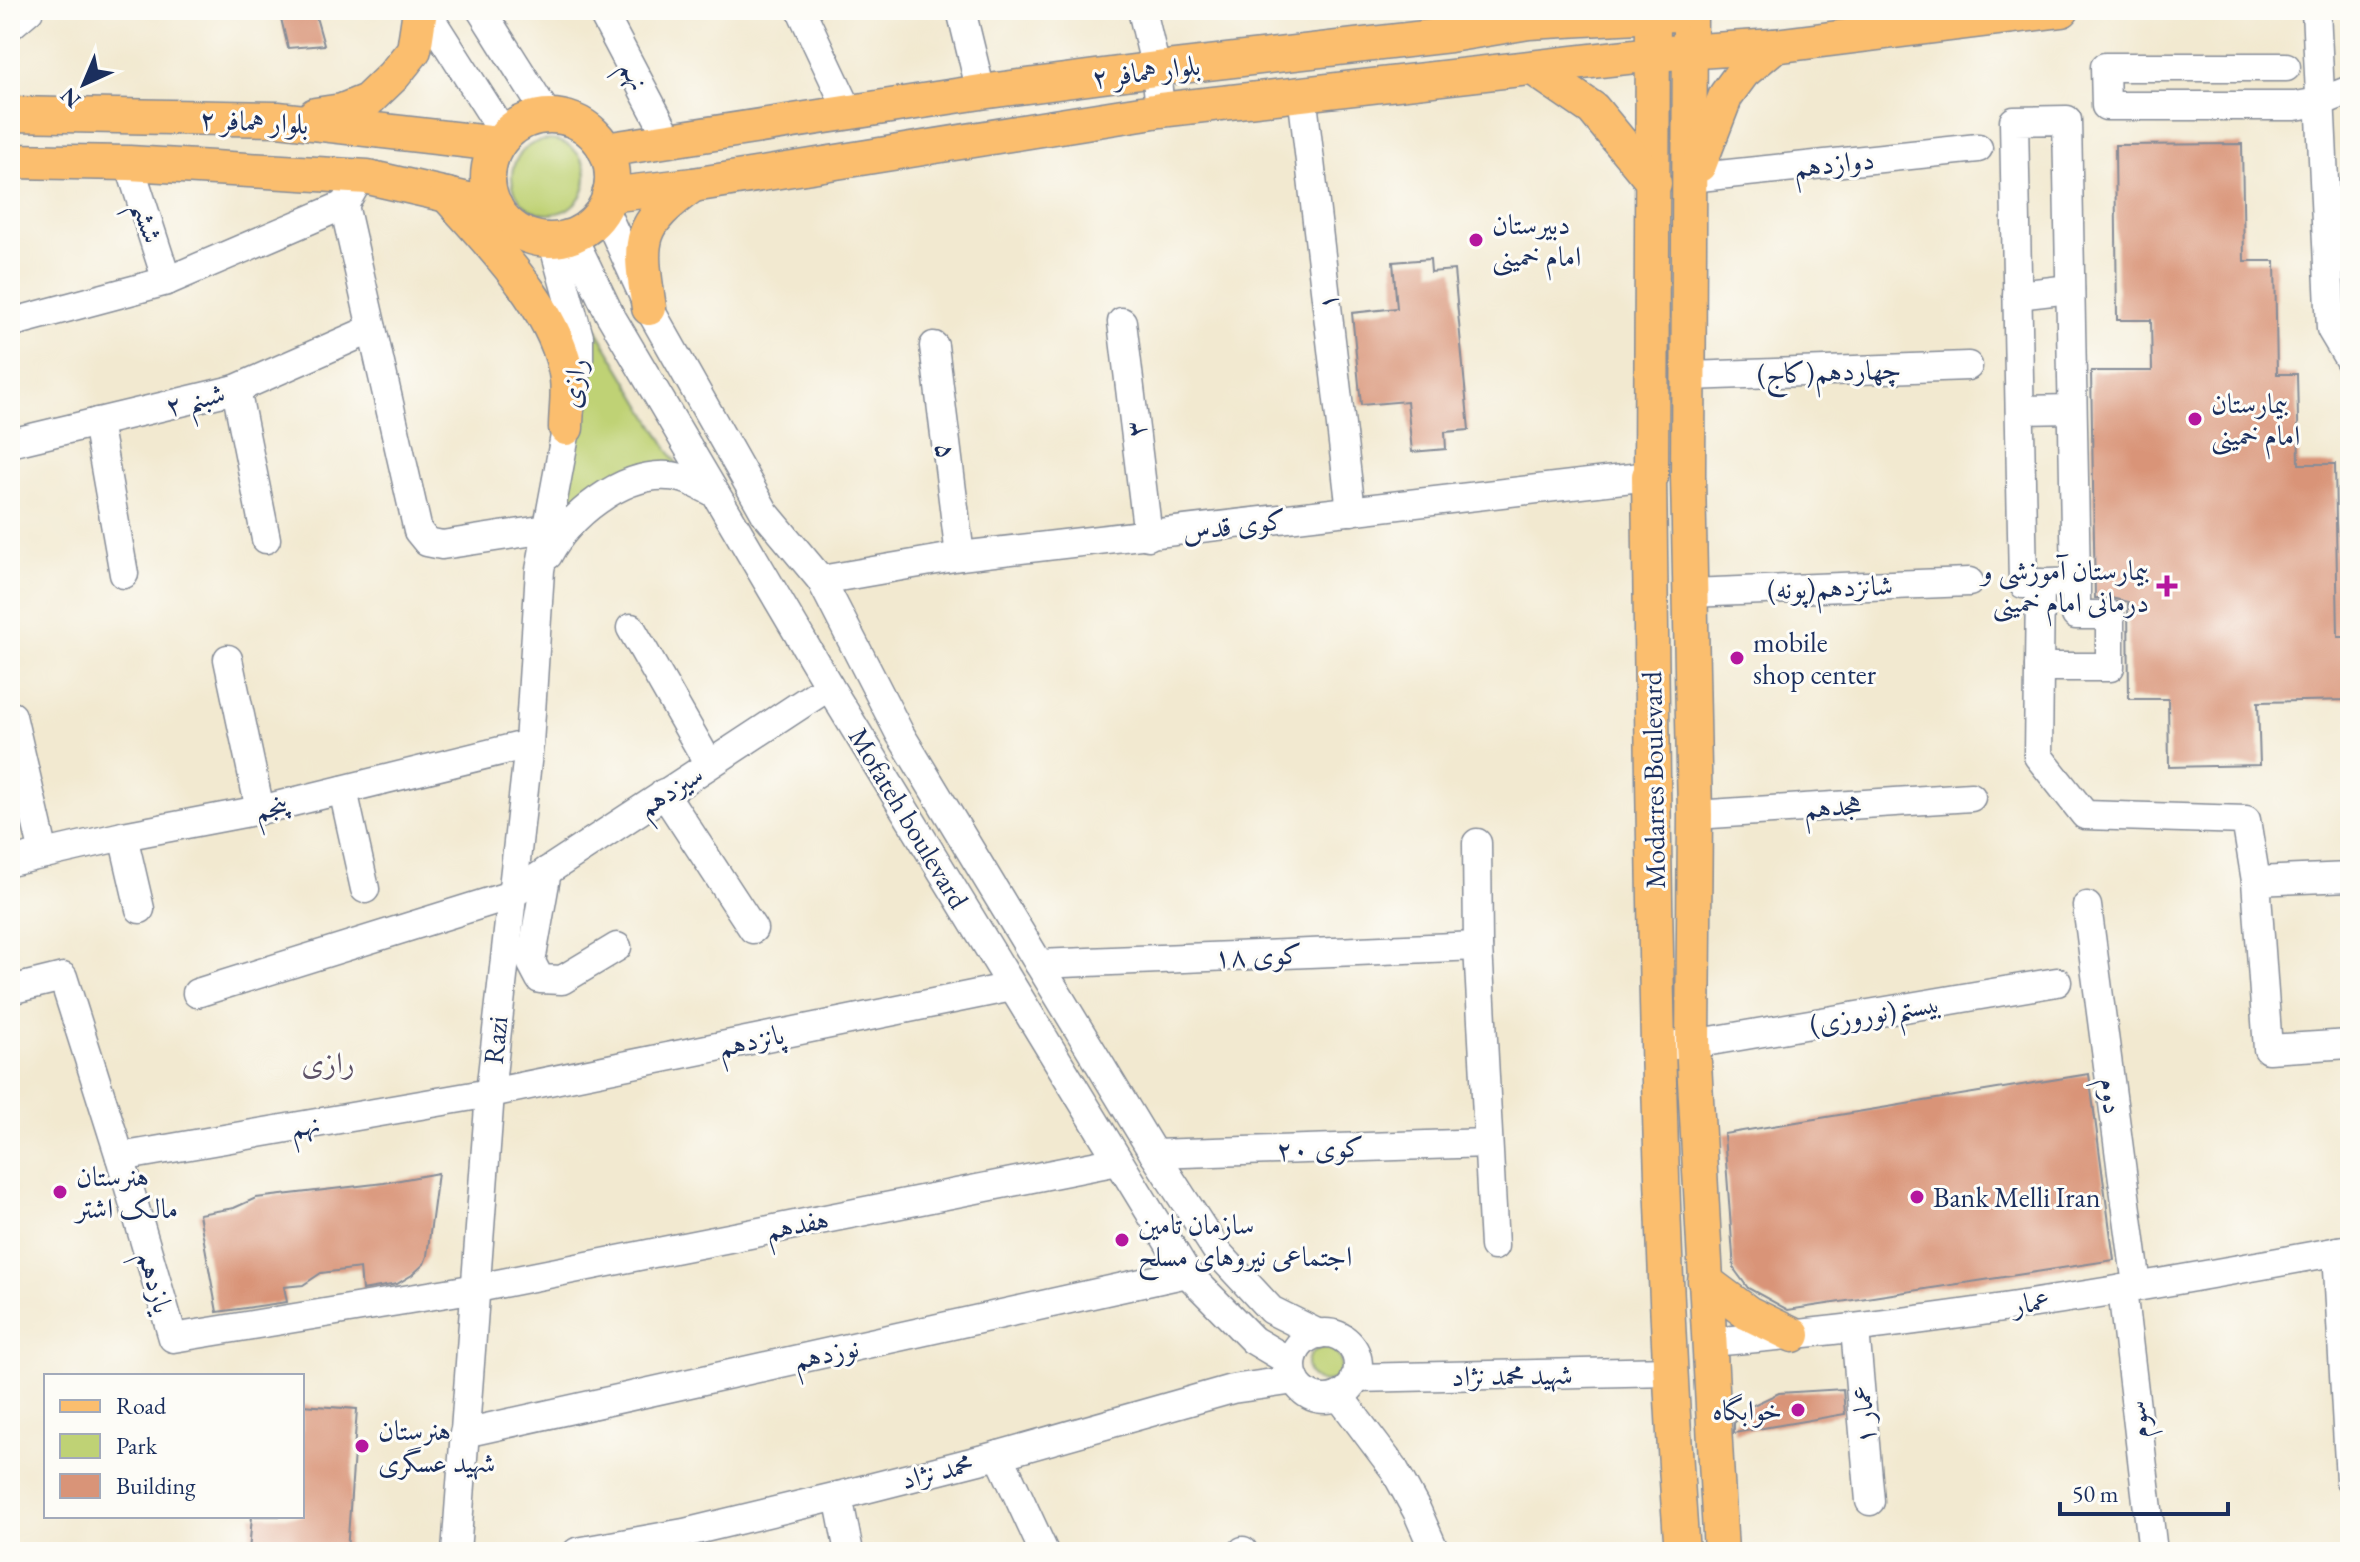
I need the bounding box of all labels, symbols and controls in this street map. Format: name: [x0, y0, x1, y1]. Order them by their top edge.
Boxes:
north arrow: [44, 44, 124, 124]
street label: بلوار همافر ۲: [1090, 46, 1202, 96]
street label: نهم: [604, 54, 658, 101]
text: N: [54, 81, 87, 115]
street label: بلوار همافر ۲: [199, 100, 309, 142]
street label: دوازدهم: [1792, 141, 1877, 194]
street label: ششم: [115, 196, 172, 251]
place label: دبیرستان امام خمینی: [1492, 206, 1581, 281]
marker: دبیرستان امام خمینی: [1467, 231, 1485, 249]
street label: ۱: [1308, 292, 1346, 312]
street label: چهاردهم(کاج): [1756, 350, 1902, 401]
street label: رازی: [551, 356, 595, 410]
street label: شبنم ۲: [161, 374, 231, 433]
place label: بیمارستان امام خمینی: [2211, 385, 2300, 460]
marker: بیمارستان امام خمینی: [2186, 410, 2204, 428]
street label: ۳: [1116, 419, 1154, 439]
street label: ۵: [928, 441, 966, 461]
street label: کوی قدس: [1180, 501, 1288, 549]
place label: بیمارستان آموزشی و درمانی امام خمینی: [1979, 552, 2149, 627]
street label: شانزدهم(پونه): [1766, 567, 1894, 616]
marker: بیمارستان آموزشی و درمانی امام خمینی: [2156, 575, 2178, 597]
place label: mobile shop center: [1753, 624, 1877, 692]
marker: mobile shop center: [1728, 649, 1746, 667]
street label: Modarres Boulevard: [1633, 670, 1673, 889]
street label: Mofateh boulevard: [841, 721, 978, 916]
street label: سیزدهم: [630, 756, 715, 832]
street label: پنجم: [251, 785, 296, 837]
street label: هجدهم: [1803, 786, 1864, 835]
street label: کوی ۱۸: [1213, 935, 1303, 975]
street label: بیستم(نوروزی): [1807, 984, 1945, 1052]
street label: Razi: [475, 1014, 515, 1066]
street label: پانزدهم: [715, 1015, 791, 1073]
district label: رازی: [301, 1043, 355, 1082]
street label: دوم: [2085, 1076, 2132, 1117]
street label: نهم: [287, 1105, 324, 1154]
street label: کوی ۲۰: [1275, 1128, 1365, 1168]
place label: هنرستان مالک اشتر: [73, 1158, 178, 1226]
place label: Bank Melli Iran: [1933, 1179, 2101, 1215]
marker: هنرستان مالک اشتر: [51, 1183, 69, 1201]
marker: Bank Melli Iran: [1908, 1188, 1926, 1206]
street label: هفدهم: [762, 1200, 833, 1257]
place label: سازمان تامین اجتماعی نیروهای مسلح: [1138, 1206, 1352, 1281]
marker: سازمان تامین اجتماعی نیروهای مسلح: [1113, 1231, 1131, 1249]
street label: یازدهم: [121, 1247, 182, 1321]
street label: عمار: [2007, 1281, 2052, 1323]
street label: نوزدهم: [790, 1329, 864, 1386]
street label: شهید محمد نژاد: [1451, 1356, 1573, 1395]
legend: [44, 1374, 304, 1518]
street label: عمار ۱: [1842, 1384, 1884, 1446]
text: Road: [116, 1390, 167, 1421]
place label: خوابگاه: [1712, 1392, 1782, 1428]
street label: سوم: [2117, 1398, 2164, 1441]
marker: خوابگاه: [1789, 1401, 1807, 1419]
place label: هنرستان شهید عسگری: [378, 1412, 495, 1481]
text: Park: [116, 1430, 158, 1461]
marker: هنرستان شهید عسگری: [353, 1437, 371, 1455]
street label: محمد نژاد: [897, 1445, 977, 1497]
scale bar: [2060, 1466, 2228, 1516]
text: Building: [116, 1470, 196, 1501]
text: 50 m: [2072, 1478, 2119, 1509]

